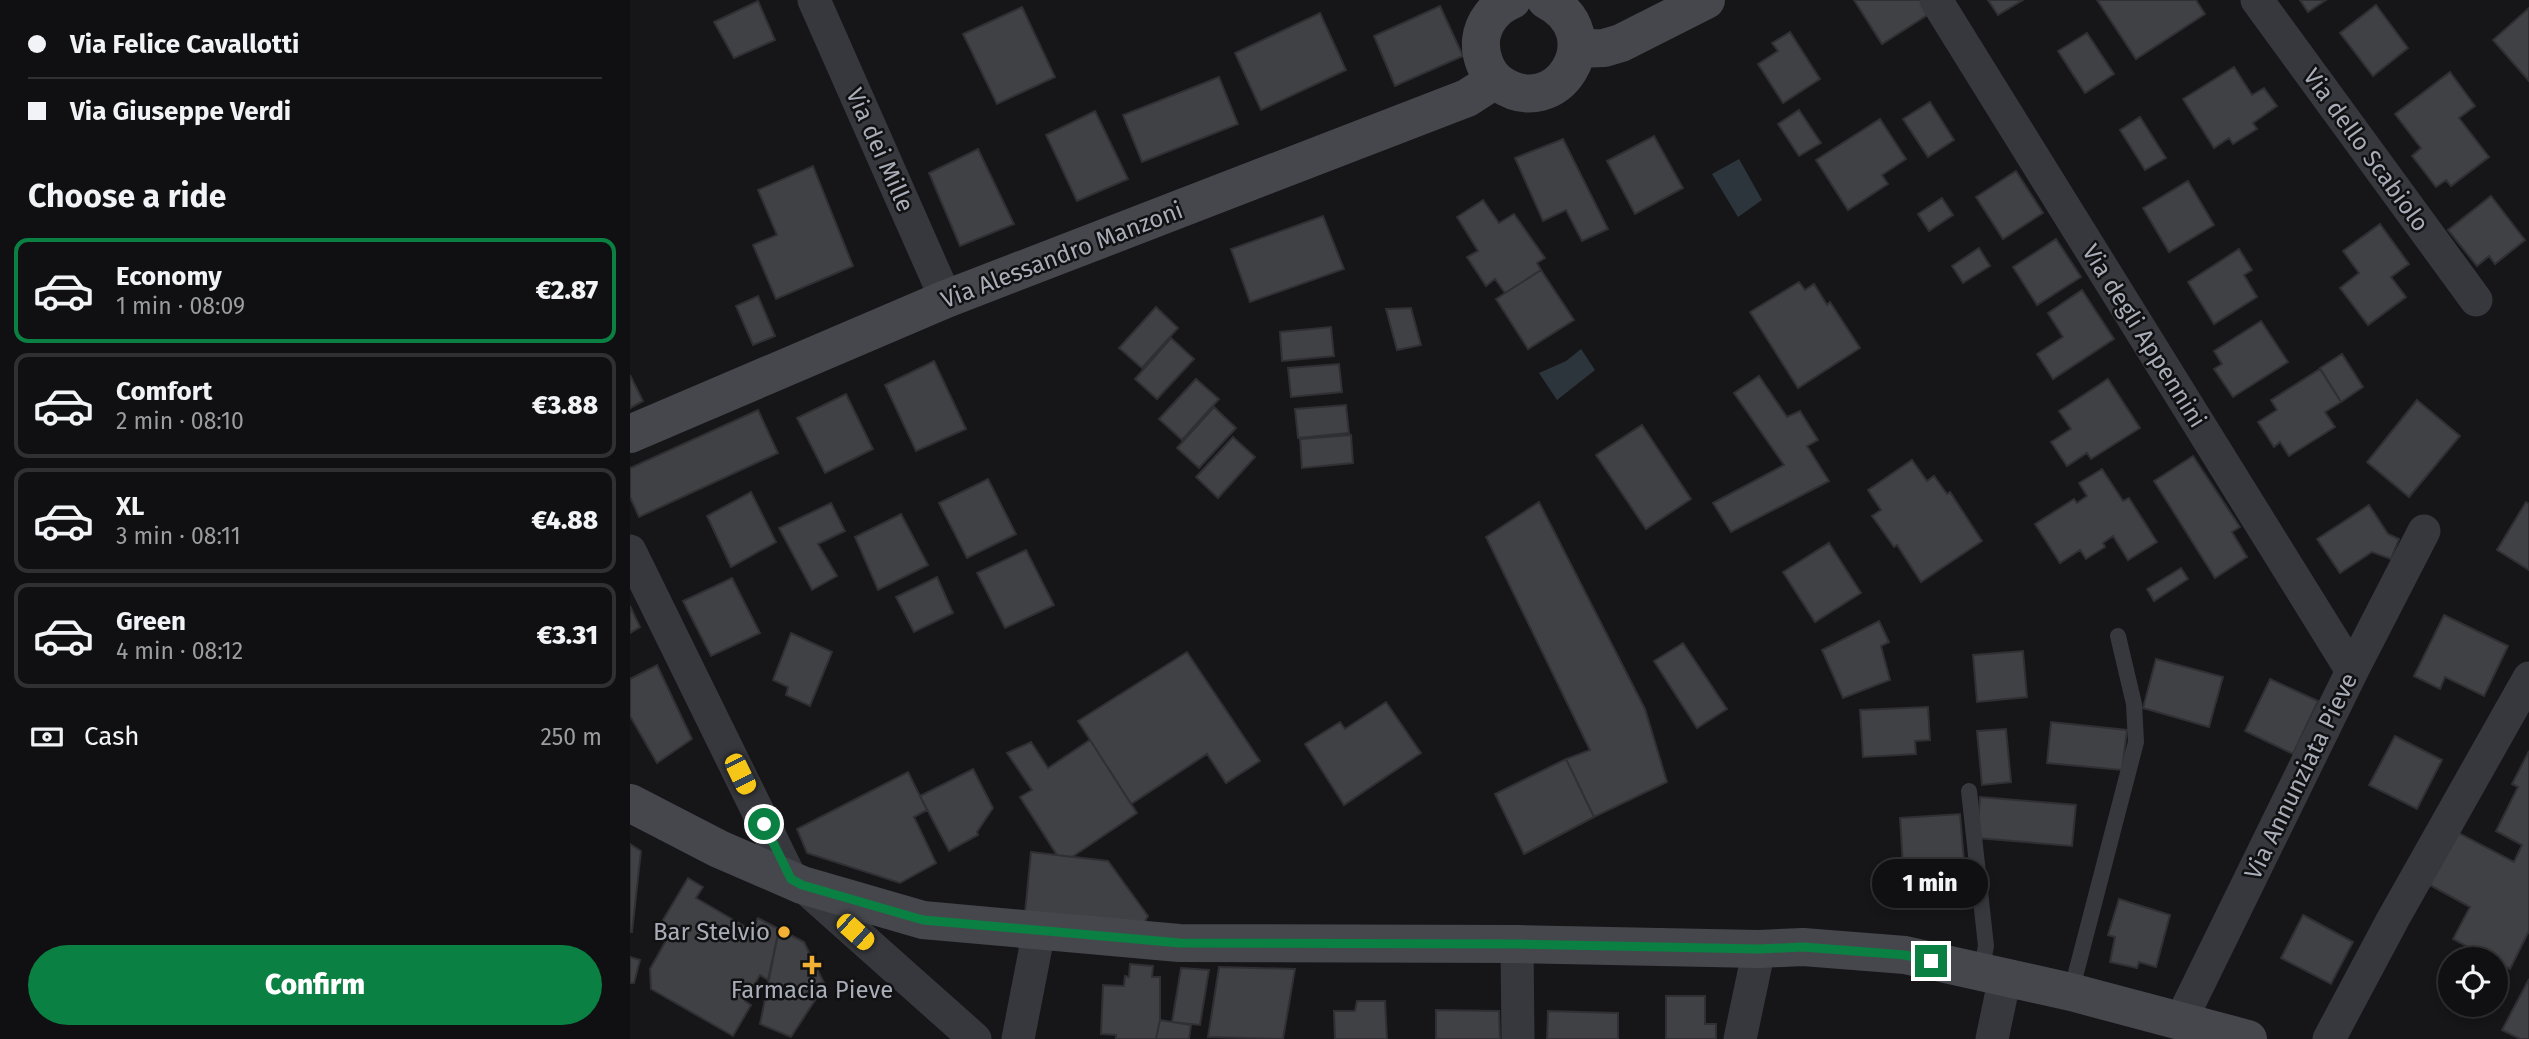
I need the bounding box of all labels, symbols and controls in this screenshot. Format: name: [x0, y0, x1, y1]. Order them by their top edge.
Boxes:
text: Via Felice Cavallotti: [70, 29, 299, 60]
street label: Via dello Scabiolo: [2297, 63, 2435, 237]
street label: Via dei Mille: [840, 84, 920, 216]
text: Via Giuseppe Verdi: [70, 96, 291, 127]
text: Choose a ride: [28, 177, 226, 215]
street label: Via Alessandro Manzoni: [937, 196, 1187, 314]
street label: Via degli Appennini: [2076, 239, 2212, 433]
icon: car: [32, 259, 95, 322]
text: Economy: [116, 261, 222, 292]
text: €2.87: [536, 275, 598, 306]
text: 1 min · 08:09: [116, 292, 245, 320]
icon: car: [32, 374, 95, 437]
text: Comfort: [116, 376, 212, 407]
text: €3.88: [532, 390, 598, 421]
text: 2 min · 08:10: [116, 407, 244, 435]
icon: car: [32, 489, 95, 552]
text: XL: [116, 491, 144, 522]
text: €4.88: [531, 505, 598, 536]
text: 3 min · 08:11: [116, 522, 241, 550]
icon: car: [32, 604, 95, 667]
text: Green: [116, 606, 186, 637]
text: €3.31: [537, 620, 598, 651]
text: 4 min · 08:12: [116, 637, 243, 665]
street label: Via Annunziata Pieve: [2239, 668, 2363, 884]
icon: cash: [28, 718, 66, 756]
text: Cash: [84, 721, 140, 752]
text: 250 m: [540, 723, 602, 751]
car: [722, 751, 759, 797]
route start: [748, 808, 780, 840]
callout: 1 min: [1873, 860, 1989, 908]
text: 1 min: [1902, 869, 1958, 897]
car: [833, 910, 878, 954]
place label: Bar Stelvio: [653, 918, 770, 946]
marker: Bar Stelvio: [776, 924, 792, 940]
button: Confirm: [28, 945, 602, 1025]
route end: [1915, 945, 1947, 977]
map controls: [2438, 947, 2508, 1017]
button: locate: [2438, 947, 2508, 1017]
marker: Farmacia Pieve: [804, 957, 820, 973]
place label: Farmacia Pieve: [731, 976, 893, 1004]

